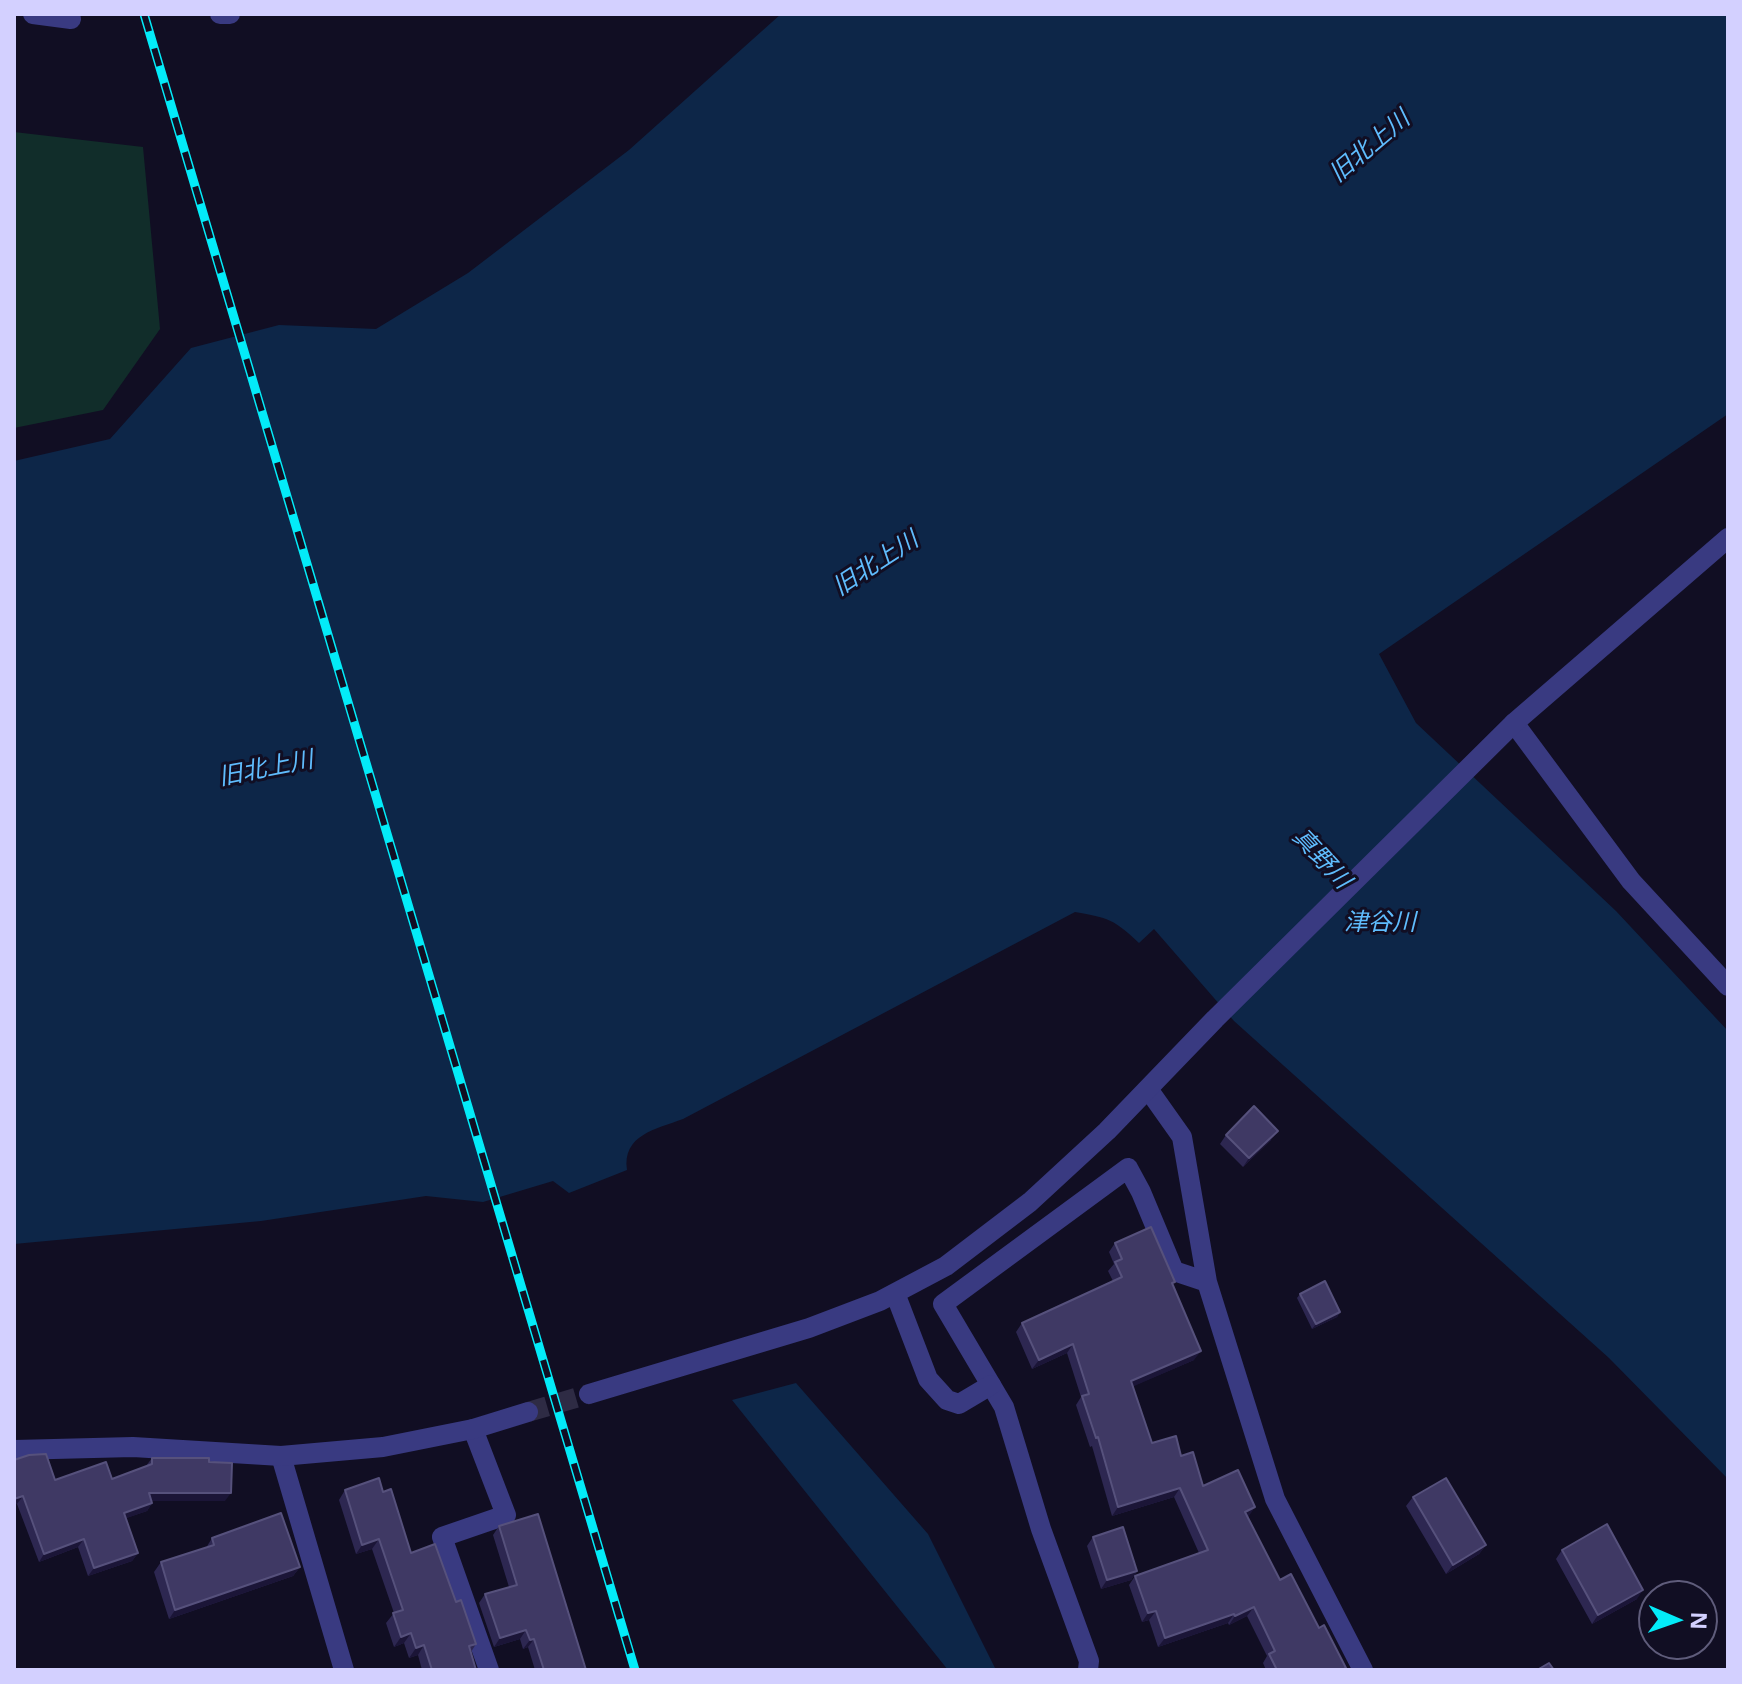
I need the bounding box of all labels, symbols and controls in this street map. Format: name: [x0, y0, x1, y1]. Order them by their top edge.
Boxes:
water label: 旧北上川: [1324, 105, 1416, 189]
water label: 旧北上川: [828, 526, 924, 602]
water label: 旧北上川: [216, 746, 316, 792]
water label: 真野川: [1286, 823, 1356, 895]
water label: 津谷川: [1344, 909, 1416, 937]
north arrow: [1638, 1580, 1718, 1660]
text: N: [1685, 1611, 1715, 1630]

